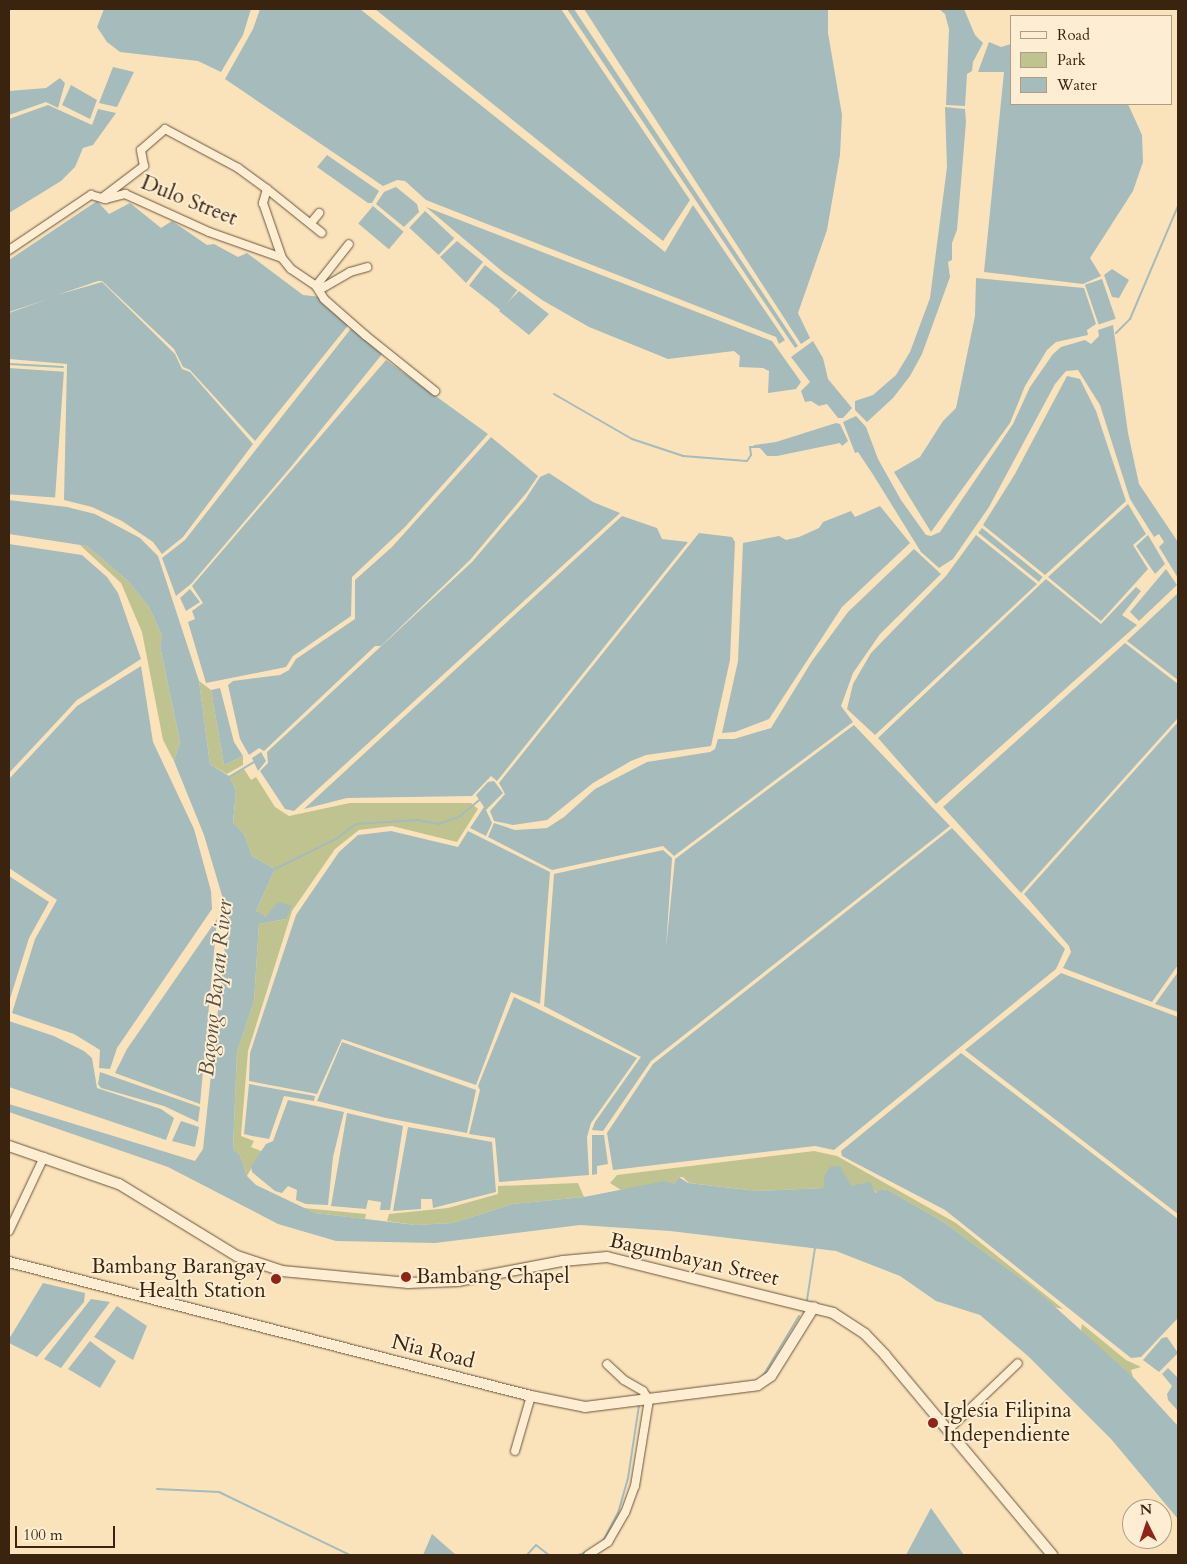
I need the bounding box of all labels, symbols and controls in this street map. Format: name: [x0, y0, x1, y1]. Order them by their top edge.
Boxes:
legend: [1010, 15, 1172, 105]
text: Road: [1057, 25, 1090, 45]
text: Park: [1057, 50, 1086, 70]
text: Water: [1057, 75, 1097, 95]
street label: Dulo Street: [137, 170, 241, 232]
water label: Bagong Bayan River: [194, 898, 238, 1078]
street label: Bagumbayan Street: [607, 1228, 781, 1292]
place label: Bambang Barangay Health Station: [91, 1254, 266, 1304]
place label: Bambang Chapel: [416, 1264, 570, 1290]
marker: Bambang Chapel: [400, 1271, 412, 1283]
marker: Bambang Barangay Health Station: [270, 1273, 282, 1285]
street label: Nia Road: [389, 1330, 477, 1374]
place label: Iglesia Filipina Independiente: [943, 1398, 1072, 1448]
marker: Iglesia Filipina Independiente: [927, 1417, 939, 1429]
north arrow: [1122, 1499, 1172, 1549]
text: N: [1139, 1500, 1153, 1519]
scale bar: [18, 1516, 118, 1548]
text: 100 m: [23, 1525, 63, 1545]

